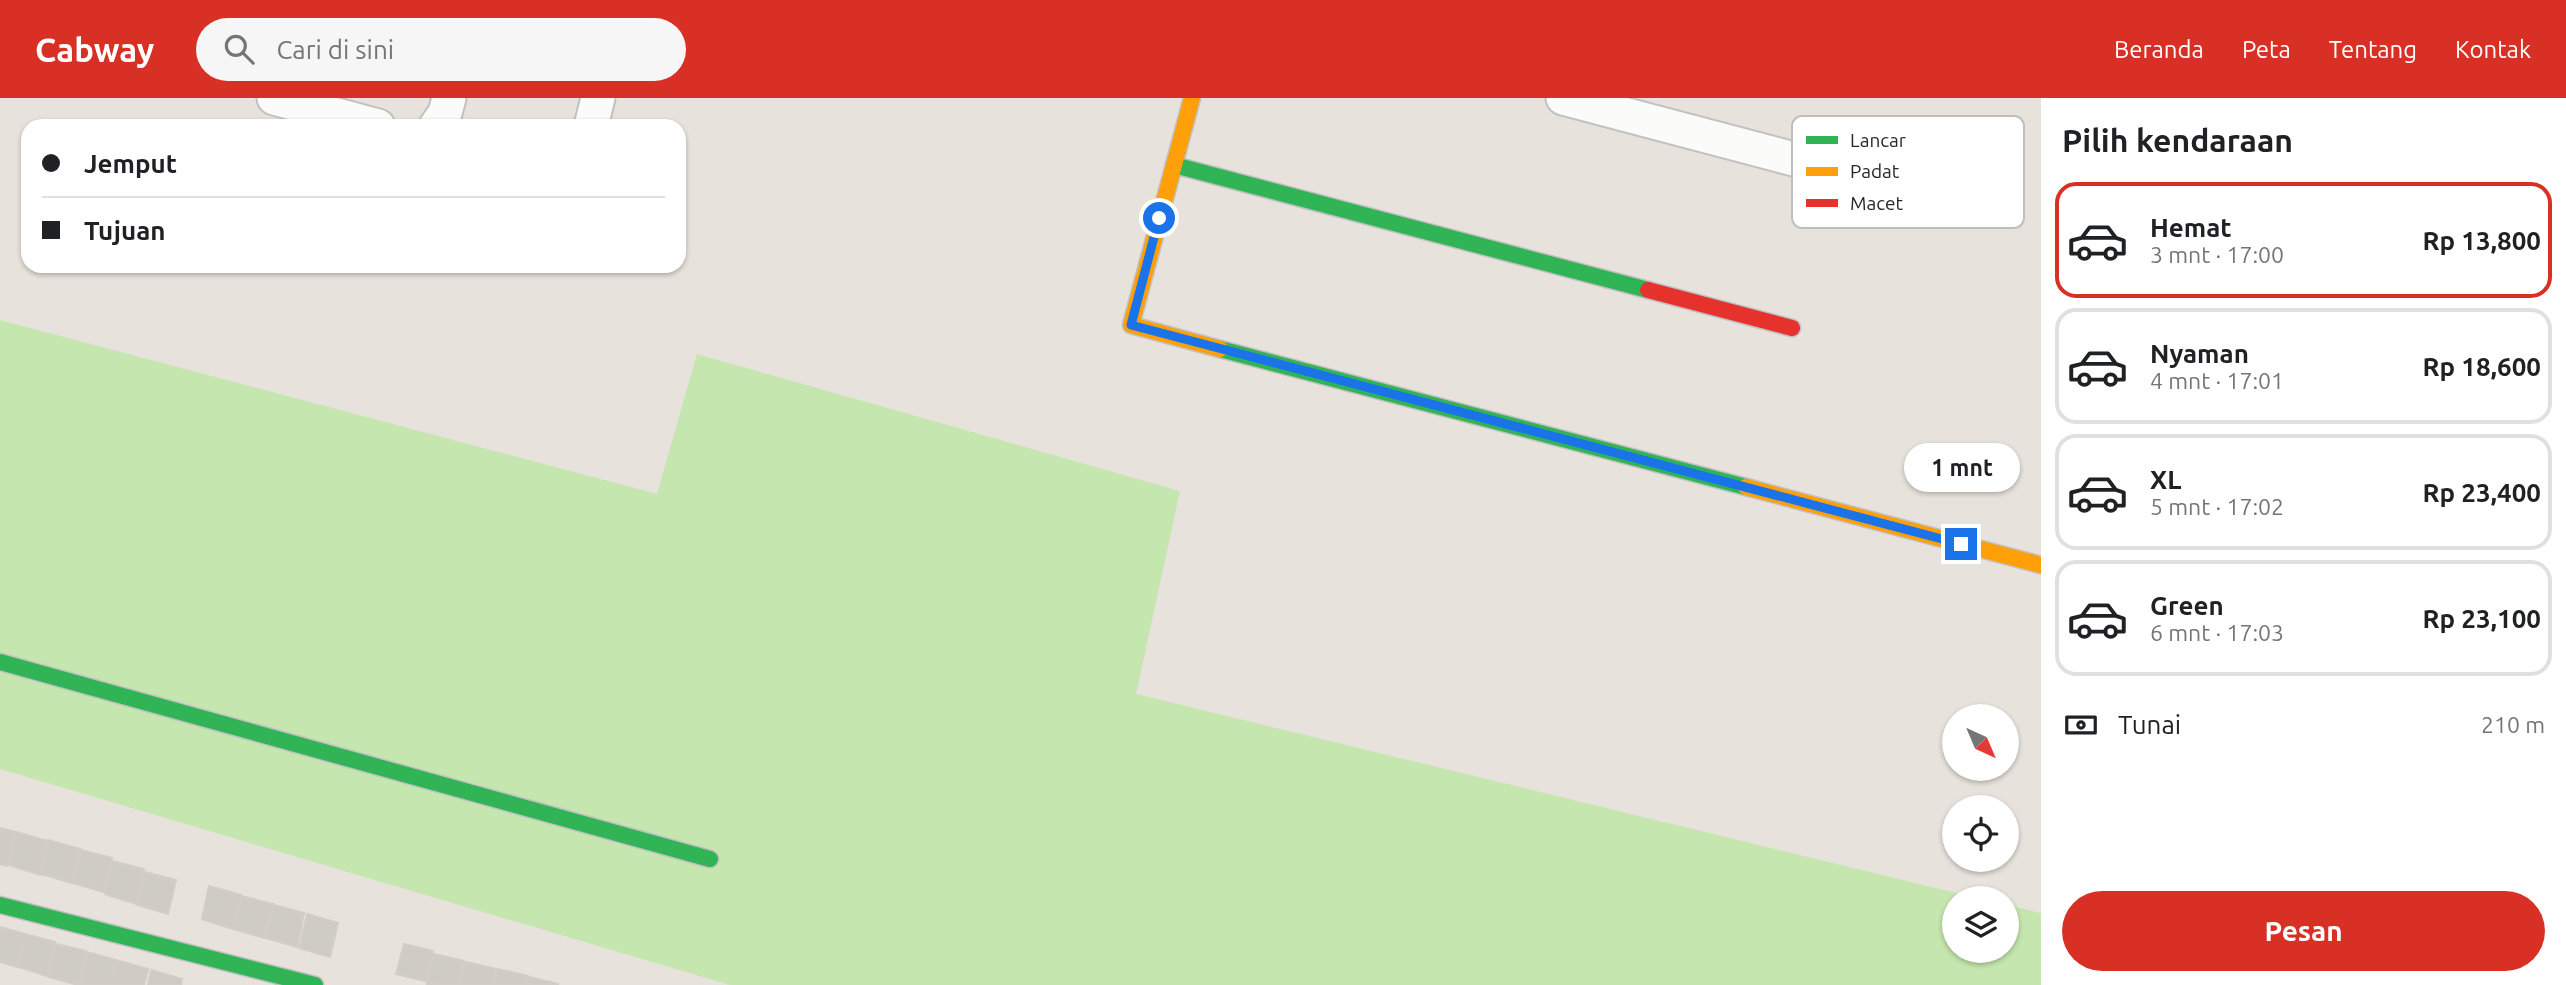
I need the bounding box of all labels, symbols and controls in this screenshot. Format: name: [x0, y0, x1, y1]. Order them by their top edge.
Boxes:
search box: [196, 18, 686, 81]
icon: search: [220, 30, 258, 68]
text: Cabway: [35, 31, 154, 68]
text: Cari di sini: [276, 35, 394, 64]
text: Beranda: [2114, 36, 2204, 63]
text: Peta: [2242, 36, 2291, 63]
text: Tentang: [2329, 36, 2417, 63]
text: Kontak: [2455, 36, 2531, 63]
legend: [1792, 116, 2024, 228]
text: Pilih kendaraan: [2062, 122, 2293, 158]
text: Lancar: [1850, 129, 1906, 151]
text: Jemput: [84, 149, 177, 178]
text: Padat: [1850, 160, 1900, 182]
text: Macet: [1850, 192, 1904, 214]
route start: [1143, 202, 1175, 234]
icon: car: [2066, 209, 2129, 272]
text: Hemat: [2150, 213, 2232, 242]
text: Tujuan: [84, 216, 165, 245]
text: Rp 13,800: [2422, 226, 2541, 255]
text: 3 mnt · 17:00: [2150, 242, 2284, 267]
icon: car: [2066, 335, 2129, 398]
text: Nyaman: [2150, 339, 2249, 368]
text: Rp 18,600: [2422, 352, 2541, 381]
text: 4 mnt · 17:01: [2150, 368, 2284, 393]
callout: 1 mnt: [1903, 442, 2019, 492]
text: 1 mnt: [1931, 455, 1993, 480]
icon: car: [2066, 461, 2129, 524]
text: XL: [2150, 465, 2181, 494]
text: Rp 23,400: [2422, 478, 2541, 507]
text: 5 mnt · 17:02: [2150, 494, 2284, 519]
route end: [1945, 528, 1977, 560]
icon: car: [2066, 587, 2129, 650]
text: Green: [2150, 591, 2224, 620]
text: Rp 23,100: [2422, 604, 2541, 633]
text: 6 mnt · 17:03: [2150, 620, 2284, 645]
north arrow: [1942, 704, 2020, 780]
map controls: [1942, 704, 2019, 963]
icon: cash: [2062, 706, 2100, 744]
text: Tunai: [2118, 710, 2181, 739]
text: 210 m: [2481, 712, 2545, 737]
button: locate: [1942, 795, 2019, 872]
button: layers: [1942, 886, 2019, 963]
button: Pesan: [2062, 891, 2545, 971]

